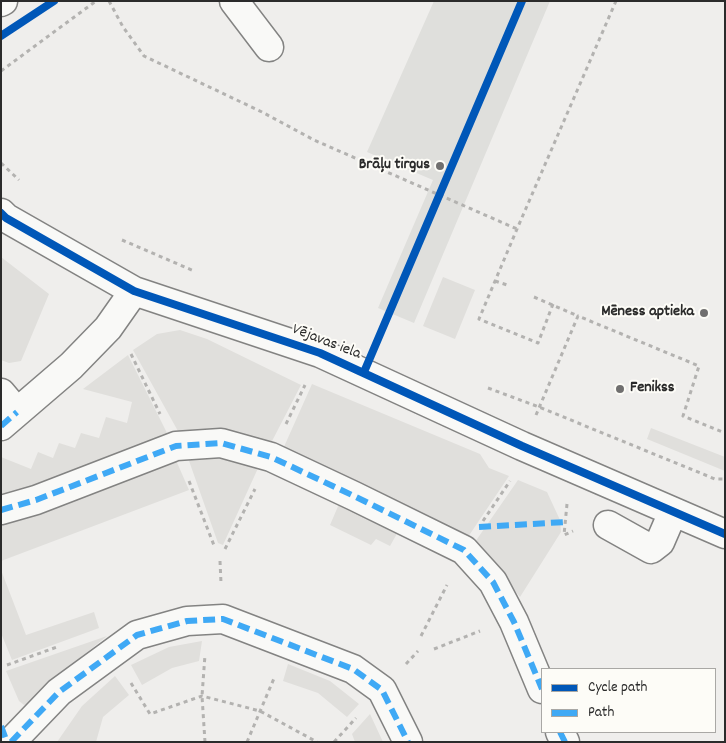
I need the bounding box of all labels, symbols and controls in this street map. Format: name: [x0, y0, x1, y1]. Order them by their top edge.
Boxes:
place label: Brāļu tirgus: [359, 156, 430, 176]
marker: Brāļu tirgus: [434, 160, 446, 172]
place label: Mēness aptieka: [601, 303, 694, 323]
marker: Mēness aptieka: [698, 307, 710, 319]
street label: Vējavas iela: [289, 321, 363, 365]
place label: Fenikss: [630, 379, 675, 399]
marker: Fenikss: [614, 383, 626, 395]
legend: [541, 668, 716, 733]
text: Cycle path: [588, 677, 647, 699]
text: Path: [588, 702, 614, 724]

